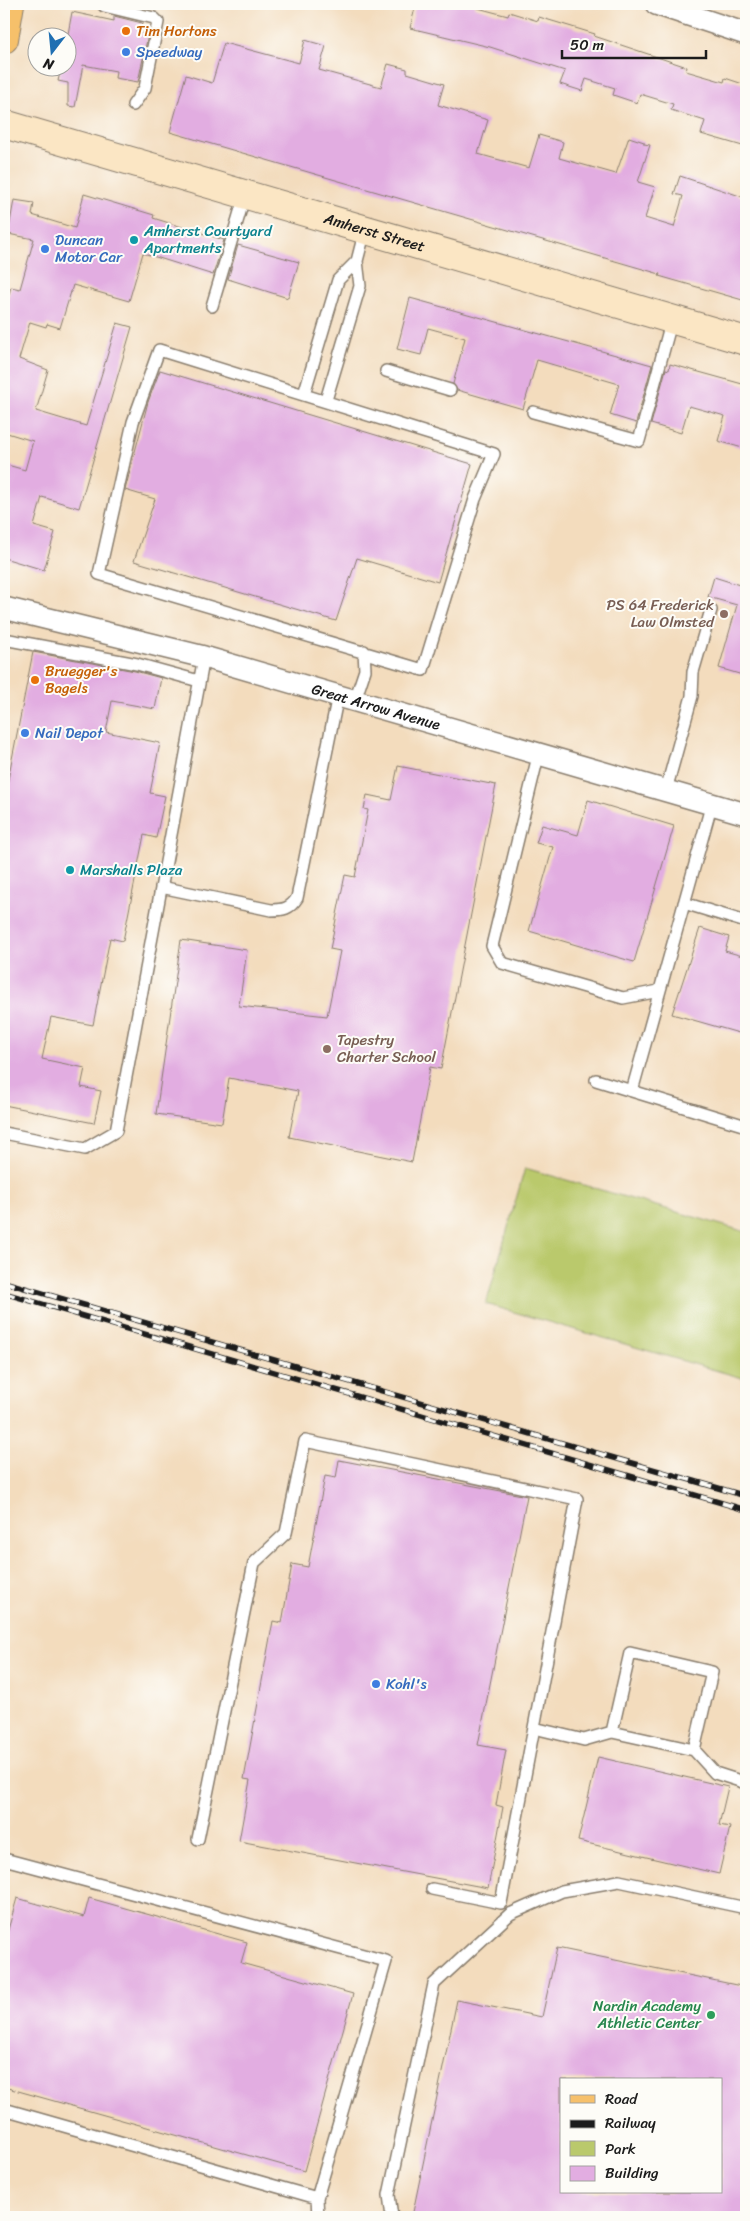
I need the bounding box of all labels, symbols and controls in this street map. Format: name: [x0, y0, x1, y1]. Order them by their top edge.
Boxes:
place label: Tim Hortons: [136, 18, 217, 44]
marker: Tim Hortons: [120, 25, 132, 37]
north arrow: [28, 28, 78, 78]
scale bar: [562, 28, 706, 60]
text: 50 m: [570, 32, 605, 58]
place label: Speedway: [136, 39, 203, 65]
marker: Speedway: [120, 46, 132, 58]
text: N: [40, 51, 58, 78]
street label: Amherst Street: [320, 205, 429, 260]
place label: Amherst Courtyard Apartments: [143, 218, 273, 261]
place label: Duncan Motor Car: [55, 227, 123, 270]
marker: Amherst Courtyard Apartments: [128, 234, 140, 246]
marker: Duncan Motor Car: [39, 243, 51, 255]
place label: PS 64 Frederick Law Olmsted: [606, 592, 715, 635]
marker: PS 64 Frederick Law Olmsted: [718, 608, 730, 620]
place label: Bruegger's Bagels: [45, 658, 118, 701]
marker: Bruegger's Bagels: [29, 674, 41, 686]
street label: Great Arrow Avenue: [309, 676, 443, 738]
place label: Nail Depot: [35, 720, 104, 746]
marker: Nail Depot: [19, 727, 31, 739]
place label: Marshalls Plaza: [80, 857, 183, 883]
marker: Marshalls Plaza: [64, 864, 76, 876]
place label: Tapestry Charter School: [337, 1027, 437, 1070]
marker: Tapestry Charter School: [321, 1043, 333, 1055]
place label: Kohl's: [386, 1671, 428, 1697]
marker: Kohl's: [370, 1678, 382, 1690]
place label: Nardin Academy Athletic Center: [593, 1993, 702, 2036]
marker: Nardin Academy Athletic Center: [705, 2009, 717, 2021]
legend: [560, 2078, 722, 2194]
text: Road: [605, 2086, 638, 2112]
text: Railway: [605, 2110, 656, 2136]
text: Park: [605, 2136, 636, 2162]
text: Building: [605, 2160, 659, 2186]

